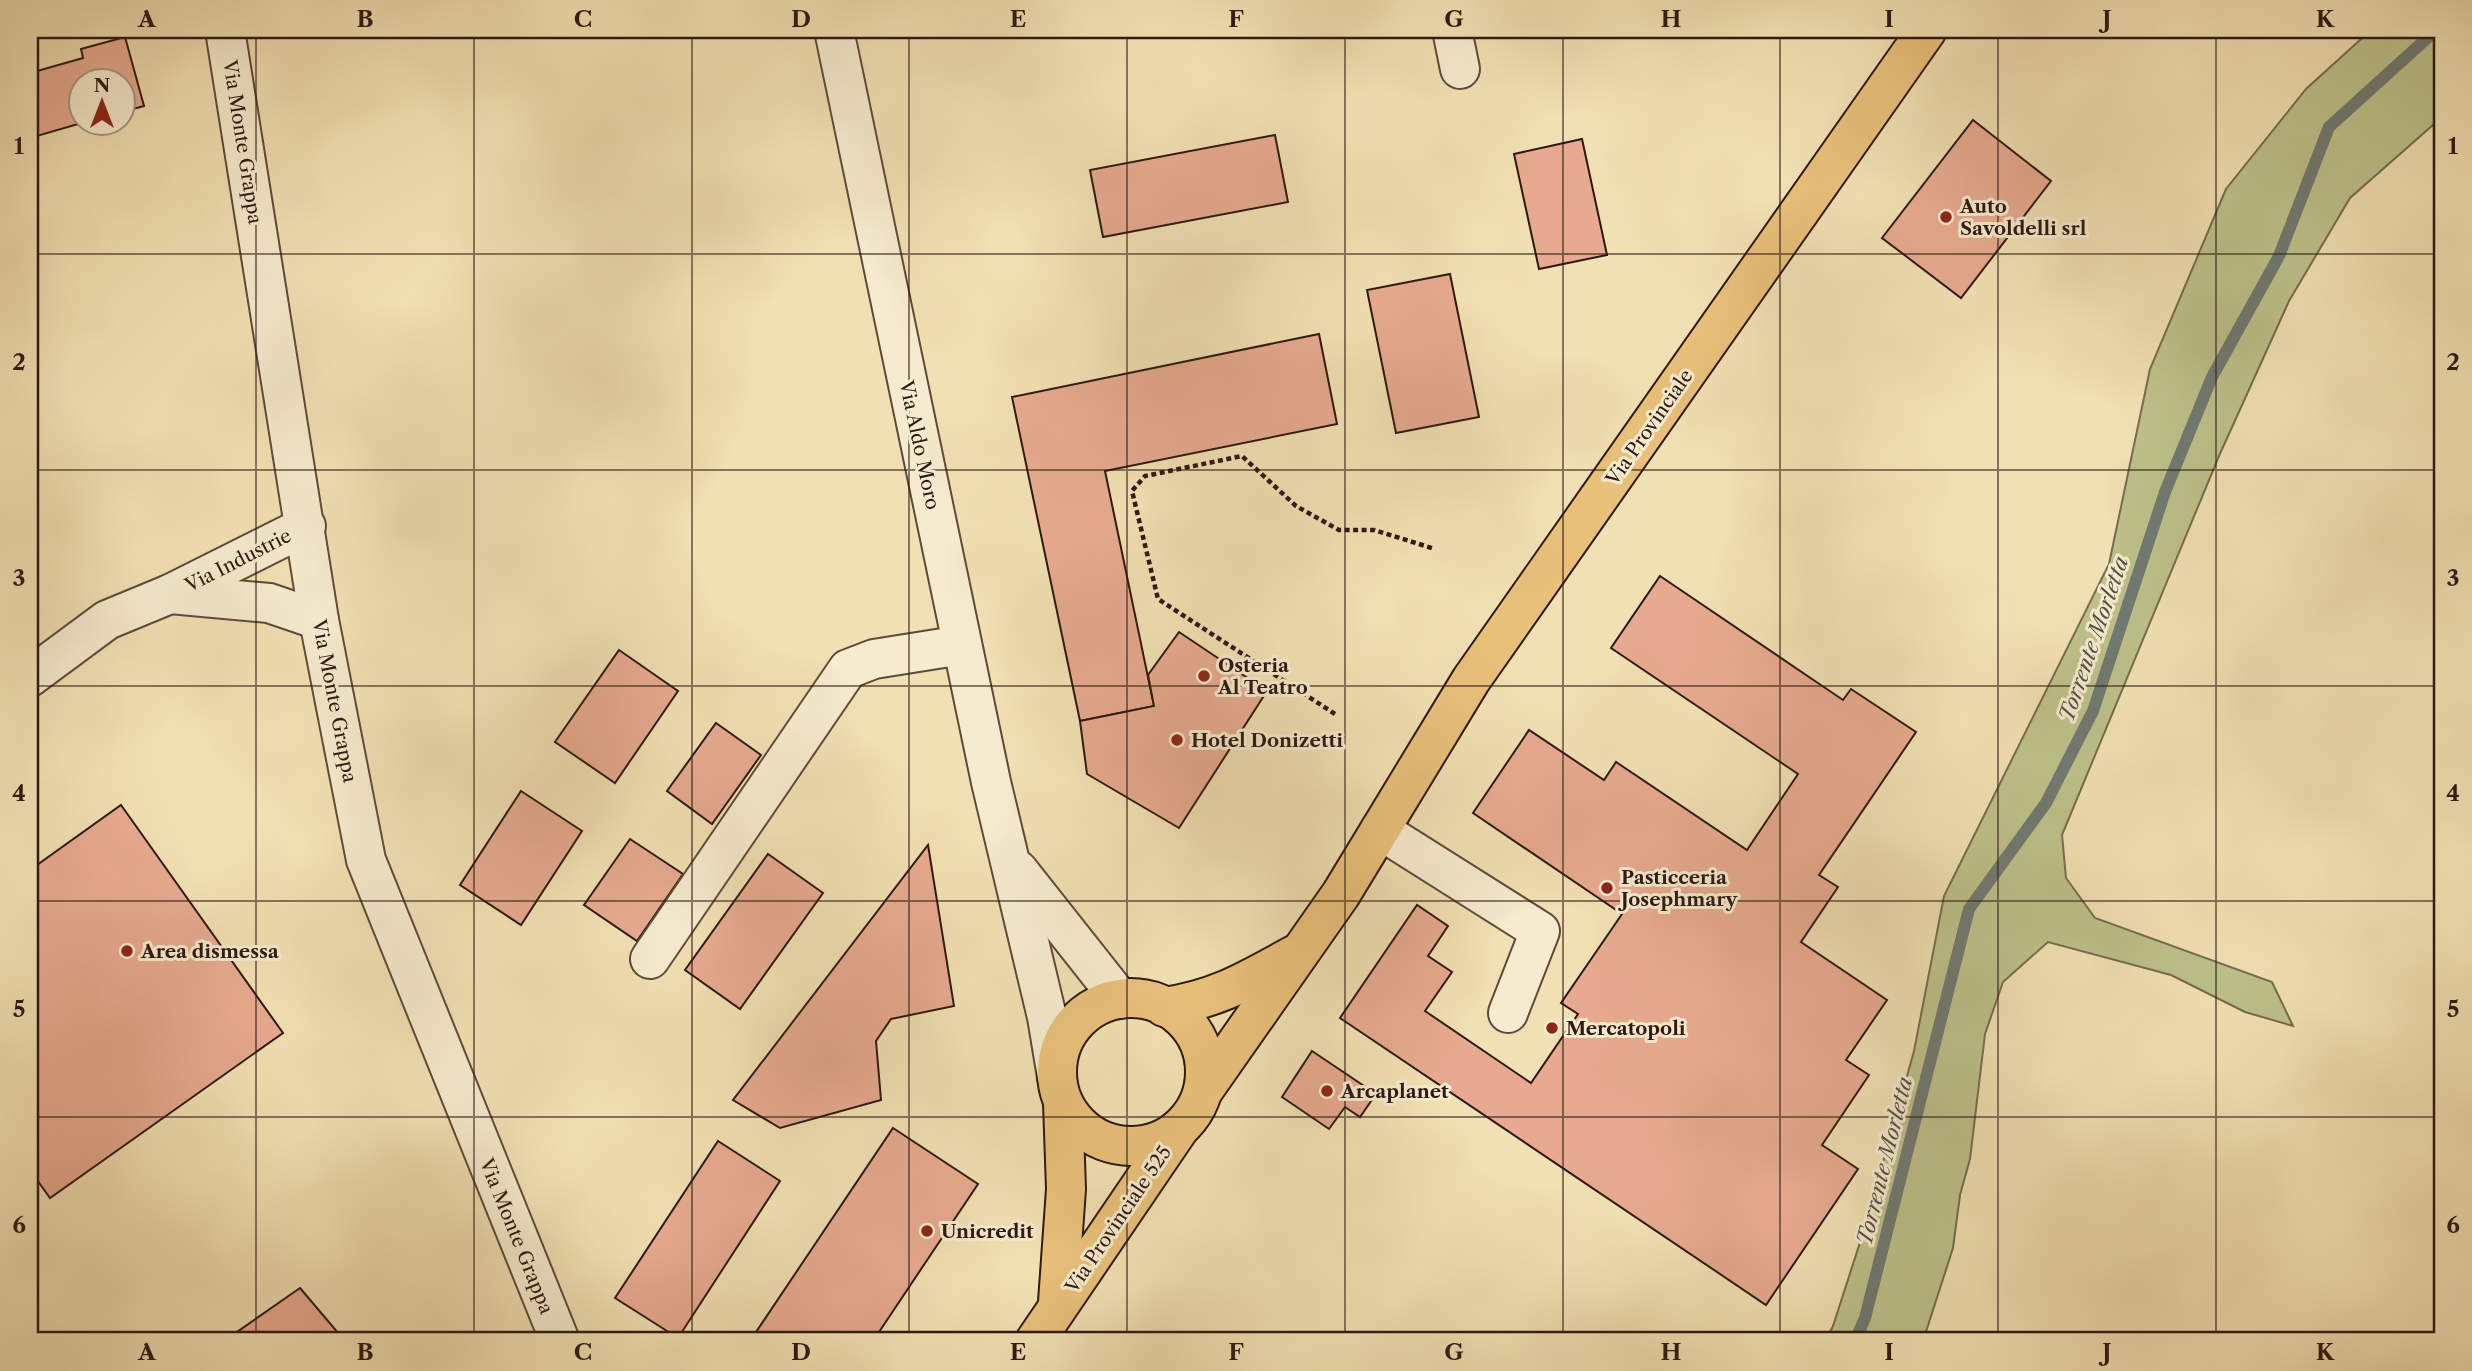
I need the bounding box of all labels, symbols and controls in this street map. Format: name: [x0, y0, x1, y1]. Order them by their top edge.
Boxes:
text: A: [137, 5, 157, 33]
text: B: [356, 5, 374, 33]
text: C: [574, 5, 592, 33]
text: D: [791, 5, 811, 33]
text: E: [1010, 5, 1026, 33]
text: F: [1228, 5, 1244, 33]
text: G: [1444, 5, 1464, 33]
text: H: [1661, 5, 1682, 33]
text: I: [1884, 5, 1894, 33]
text: J: [2098, 5, 2112, 33]
text: K: [2316, 5, 2335, 33]
street label: Via Monte Grappa: [218, 57, 267, 226]
north arrow: [66, 66, 136, 136]
text: N: [94, 74, 110, 97]
text: 1: [14, 132, 25, 160]
text: 1: [2448, 132, 2459, 160]
place label: Auto Savoldelli srl: [1959, 195, 2087, 240]
marker: Auto Savoldelli srl: [1938, 209, 1954, 225]
text: 2: [12, 348, 26, 376]
text: 2: [2446, 348, 2460, 376]
street label: Via Provinciale: [1600, 365, 1698, 490]
street label: Via Aldo Moro: [894, 377, 944, 512]
street label: Via Industrie: [180, 524, 295, 597]
water label: Torrente Morletta: [2054, 553, 2134, 724]
text: 3: [13, 564, 26, 592]
text: 3: [2447, 564, 2460, 592]
street label: Via Monte Grappa: [307, 617, 362, 785]
place label: Osteria Al Teatro: [1217, 654, 1308, 699]
marker: Osteria Al Teatro: [1196, 668, 1212, 684]
place label: Hotel Donizetti: [1191, 729, 1343, 752]
marker: Hotel Donizetti: [1169, 732, 1185, 748]
text: 4: [12, 779, 26, 807]
text: 4: [2446, 779, 2460, 807]
place label: Pasticceria Josephmary: [1618, 866, 1739, 911]
marker: Pasticceria Josephmary: [1599, 880, 1615, 896]
place label: Area dismessa: [140, 940, 280, 963]
marker: Area dismessa: [119, 943, 135, 959]
text: 5: [13, 995, 25, 1023]
text: 5: [2447, 995, 2459, 1023]
place label: Mercatopoli: [1566, 1017, 1686, 1040]
marker: Mercatopoli: [1544, 1020, 1560, 1036]
water label: Torrente Morletta: [1852, 1074, 1918, 1248]
place label: Arcaplanet: [1340, 1080, 1449, 1103]
marker: Arcaplanet: [1319, 1083, 1335, 1099]
street label: Via Provinciale 525: [1060, 1141, 1176, 1298]
street label: Via Monte Grappa: [474, 1154, 558, 1317]
text: 6: [12, 1211, 26, 1239]
text: 6: [2446, 1211, 2460, 1239]
place label: Unicredit: [941, 1220, 1034, 1243]
marker: Unicredit: [919, 1223, 935, 1239]
text: A: [137, 1338, 157, 1366]
text: B: [356, 1338, 374, 1366]
text: C: [574, 1338, 592, 1366]
text: D: [791, 1338, 811, 1366]
text: E: [1010, 1338, 1026, 1366]
text: F: [1228, 1338, 1244, 1366]
text: G: [1444, 1338, 1464, 1366]
text: H: [1661, 1338, 1682, 1366]
text: I: [1884, 1338, 1894, 1366]
text: J: [2098, 1338, 2112, 1366]
text: K: [2316, 1338, 2335, 1366]

